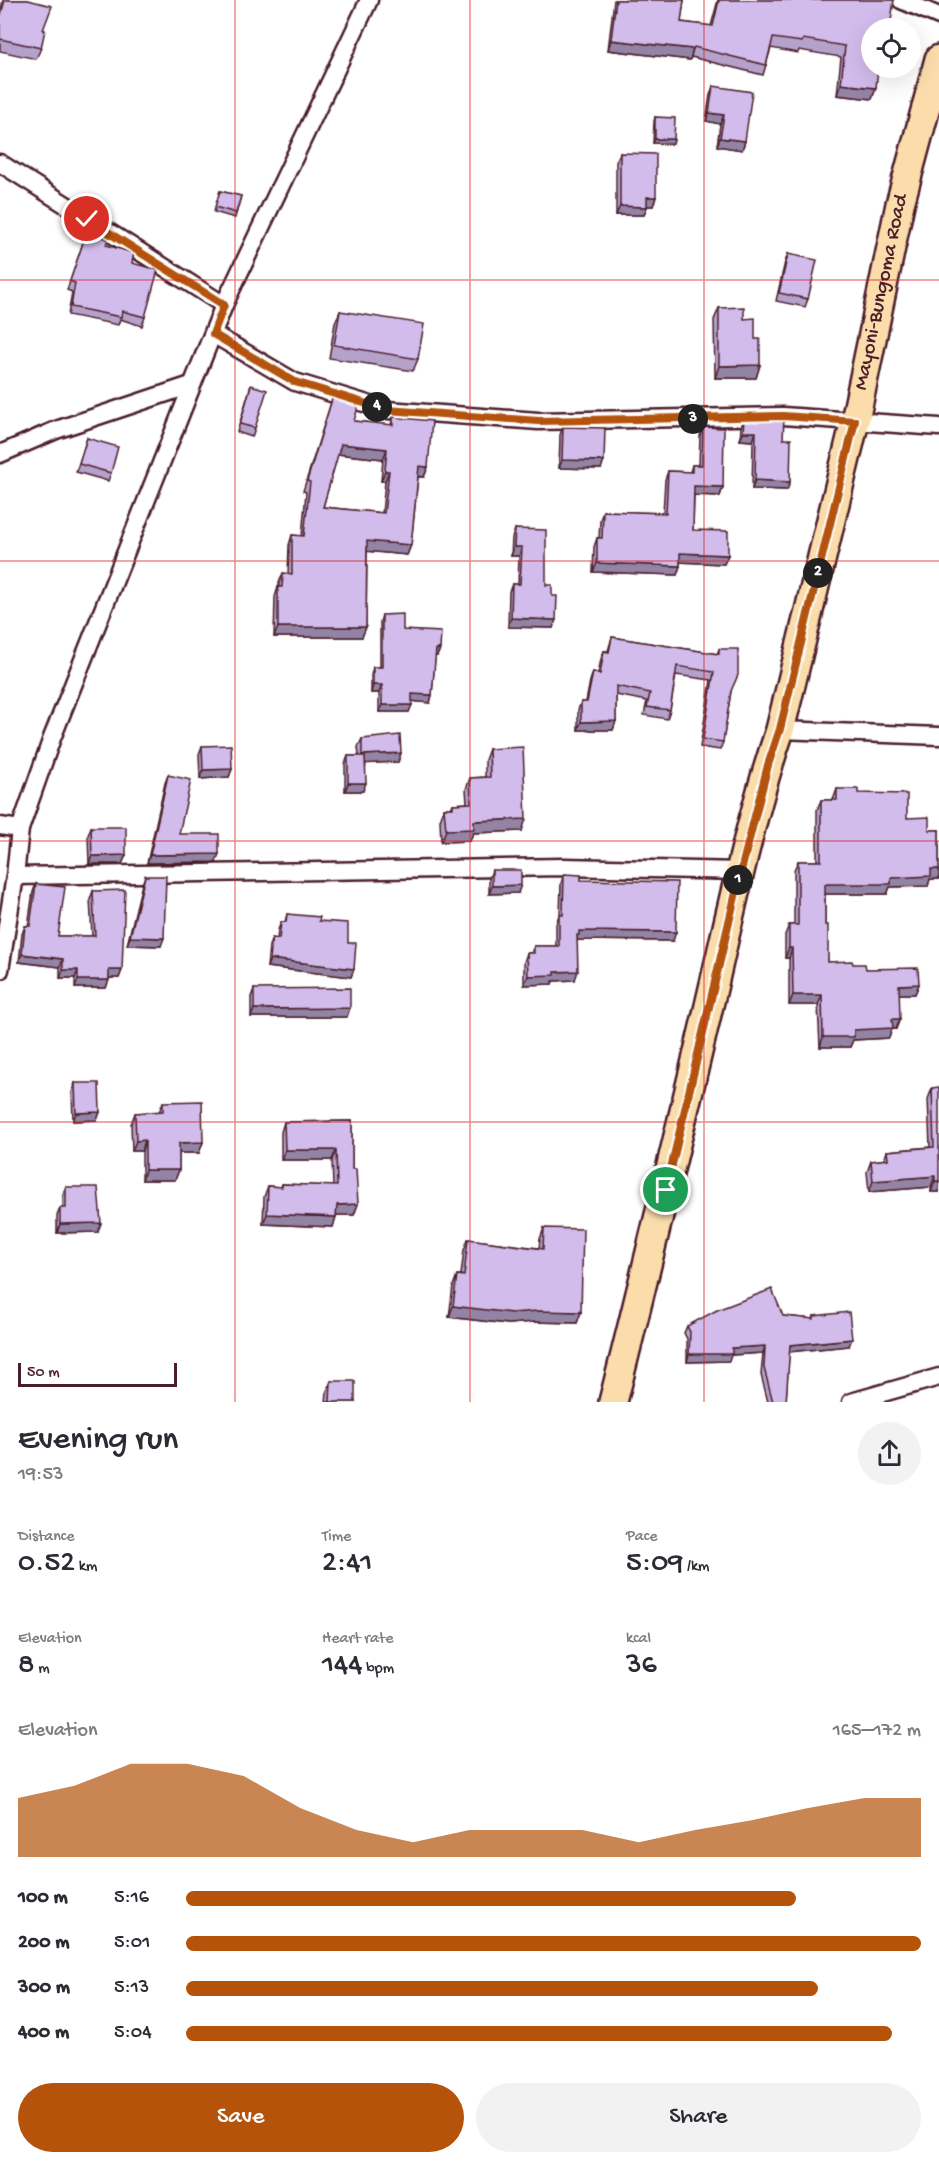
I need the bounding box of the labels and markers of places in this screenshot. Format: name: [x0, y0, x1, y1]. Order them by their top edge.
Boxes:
pin: [61, 193, 112, 244]
pin: 4: [362, 392, 392, 422]
pin: 3: [678, 404, 708, 434]
pin: 2: [803, 558, 833, 588]
pin: 1: [723, 865, 753, 895]
pin: [640, 1164, 691, 1215]

